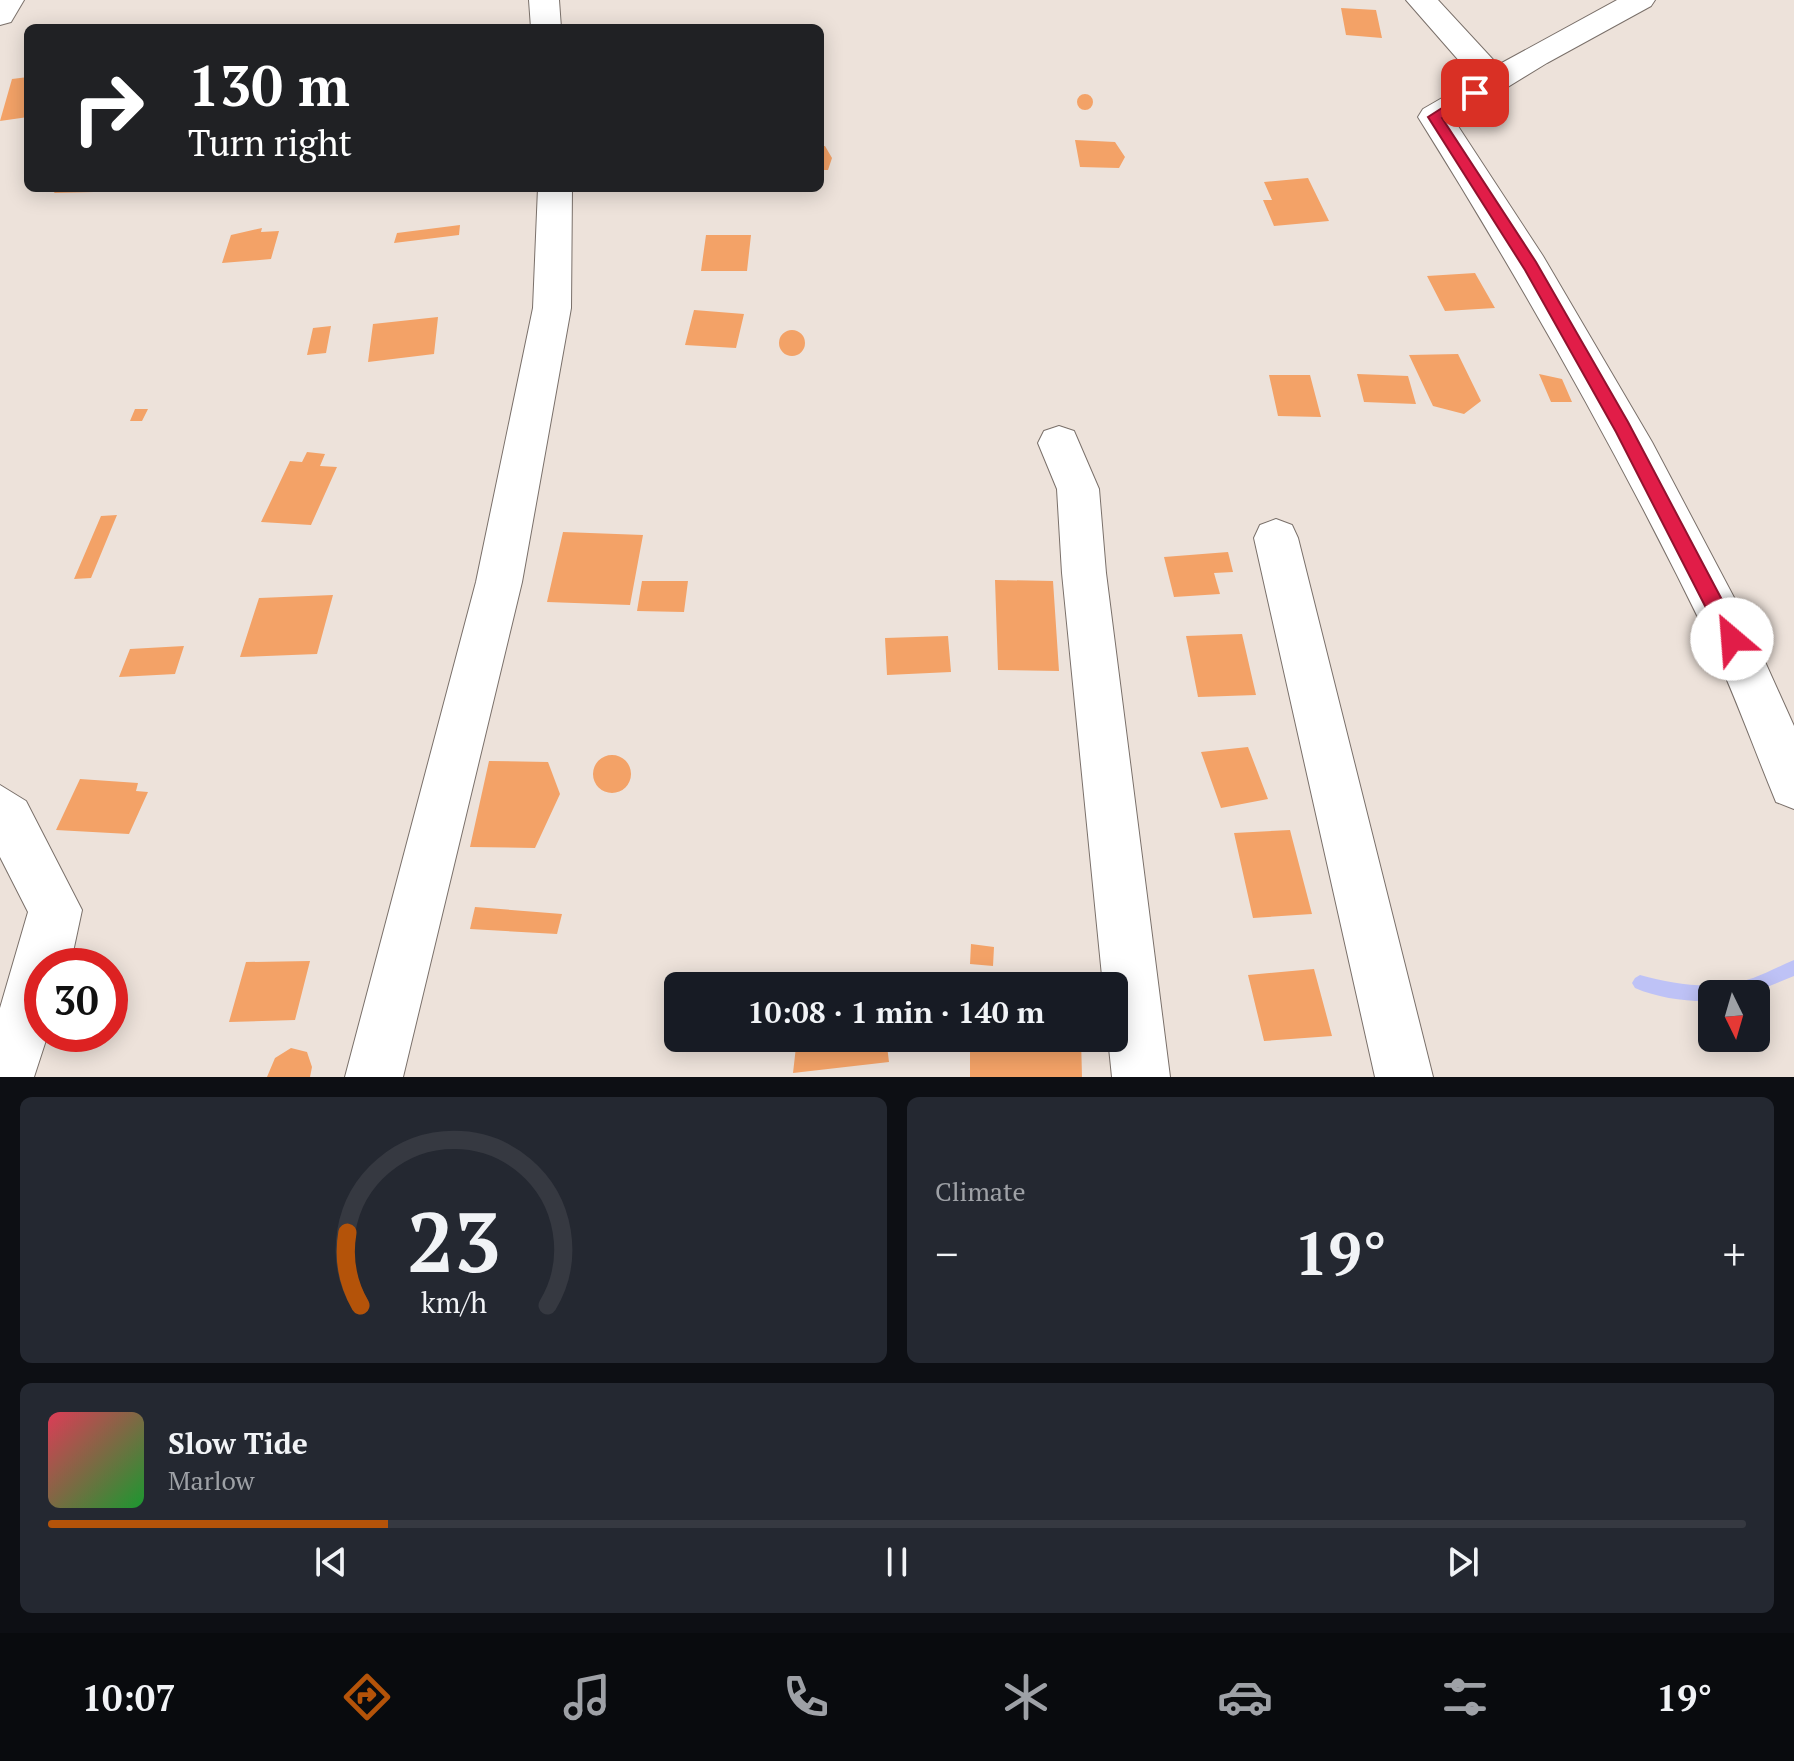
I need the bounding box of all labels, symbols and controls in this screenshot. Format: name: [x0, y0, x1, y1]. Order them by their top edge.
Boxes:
text: 130 m: [188, 48, 350, 122]
icon: right: [56, 56, 160, 160]
pin: [1441, 59, 1509, 127]
icon: arrive: [1453, 71, 1497, 115]
text: Turn right: [188, 119, 352, 166]
position arrow: [1690, 597, 1774, 681]
speed limit sign: 30: [24, 948, 128, 1052]
north arrow: [1698, 980, 1770, 1052]
map controls: [1698, 980, 1770, 1052]
text: 10:08 · 1 min · 140 m: [748, 992, 1044, 1032]
text: Climate: [935, 1174, 1026, 1208]
text: 23: [406, 1186, 501, 1296]
text: 19°: [1294, 1213, 1387, 1292]
text: −: [935, 1224, 958, 1283]
text: +: [1723, 1224, 1746, 1283]
text: km/h: [420, 1283, 487, 1321]
text: Slow Tide: [168, 1423, 308, 1463]
text: Marlow: [168, 1463, 254, 1497]
icon: previous: [309, 1540, 353, 1584]
icon: pause: [875, 1540, 919, 1584]
icon: next: [1441, 1540, 1485, 1584]
icon: directions: [339, 1669, 395, 1725]
icon: music: [559, 1669, 615, 1725]
icon: phone: [778, 1669, 834, 1725]
icon: climate: [998, 1669, 1054, 1725]
icon: car: [1217, 1669, 1273, 1725]
icon: filters: [1437, 1669, 1493, 1725]
text: 10:07: [82, 1674, 176, 1721]
text: 19°: [1657, 1674, 1712, 1721]

